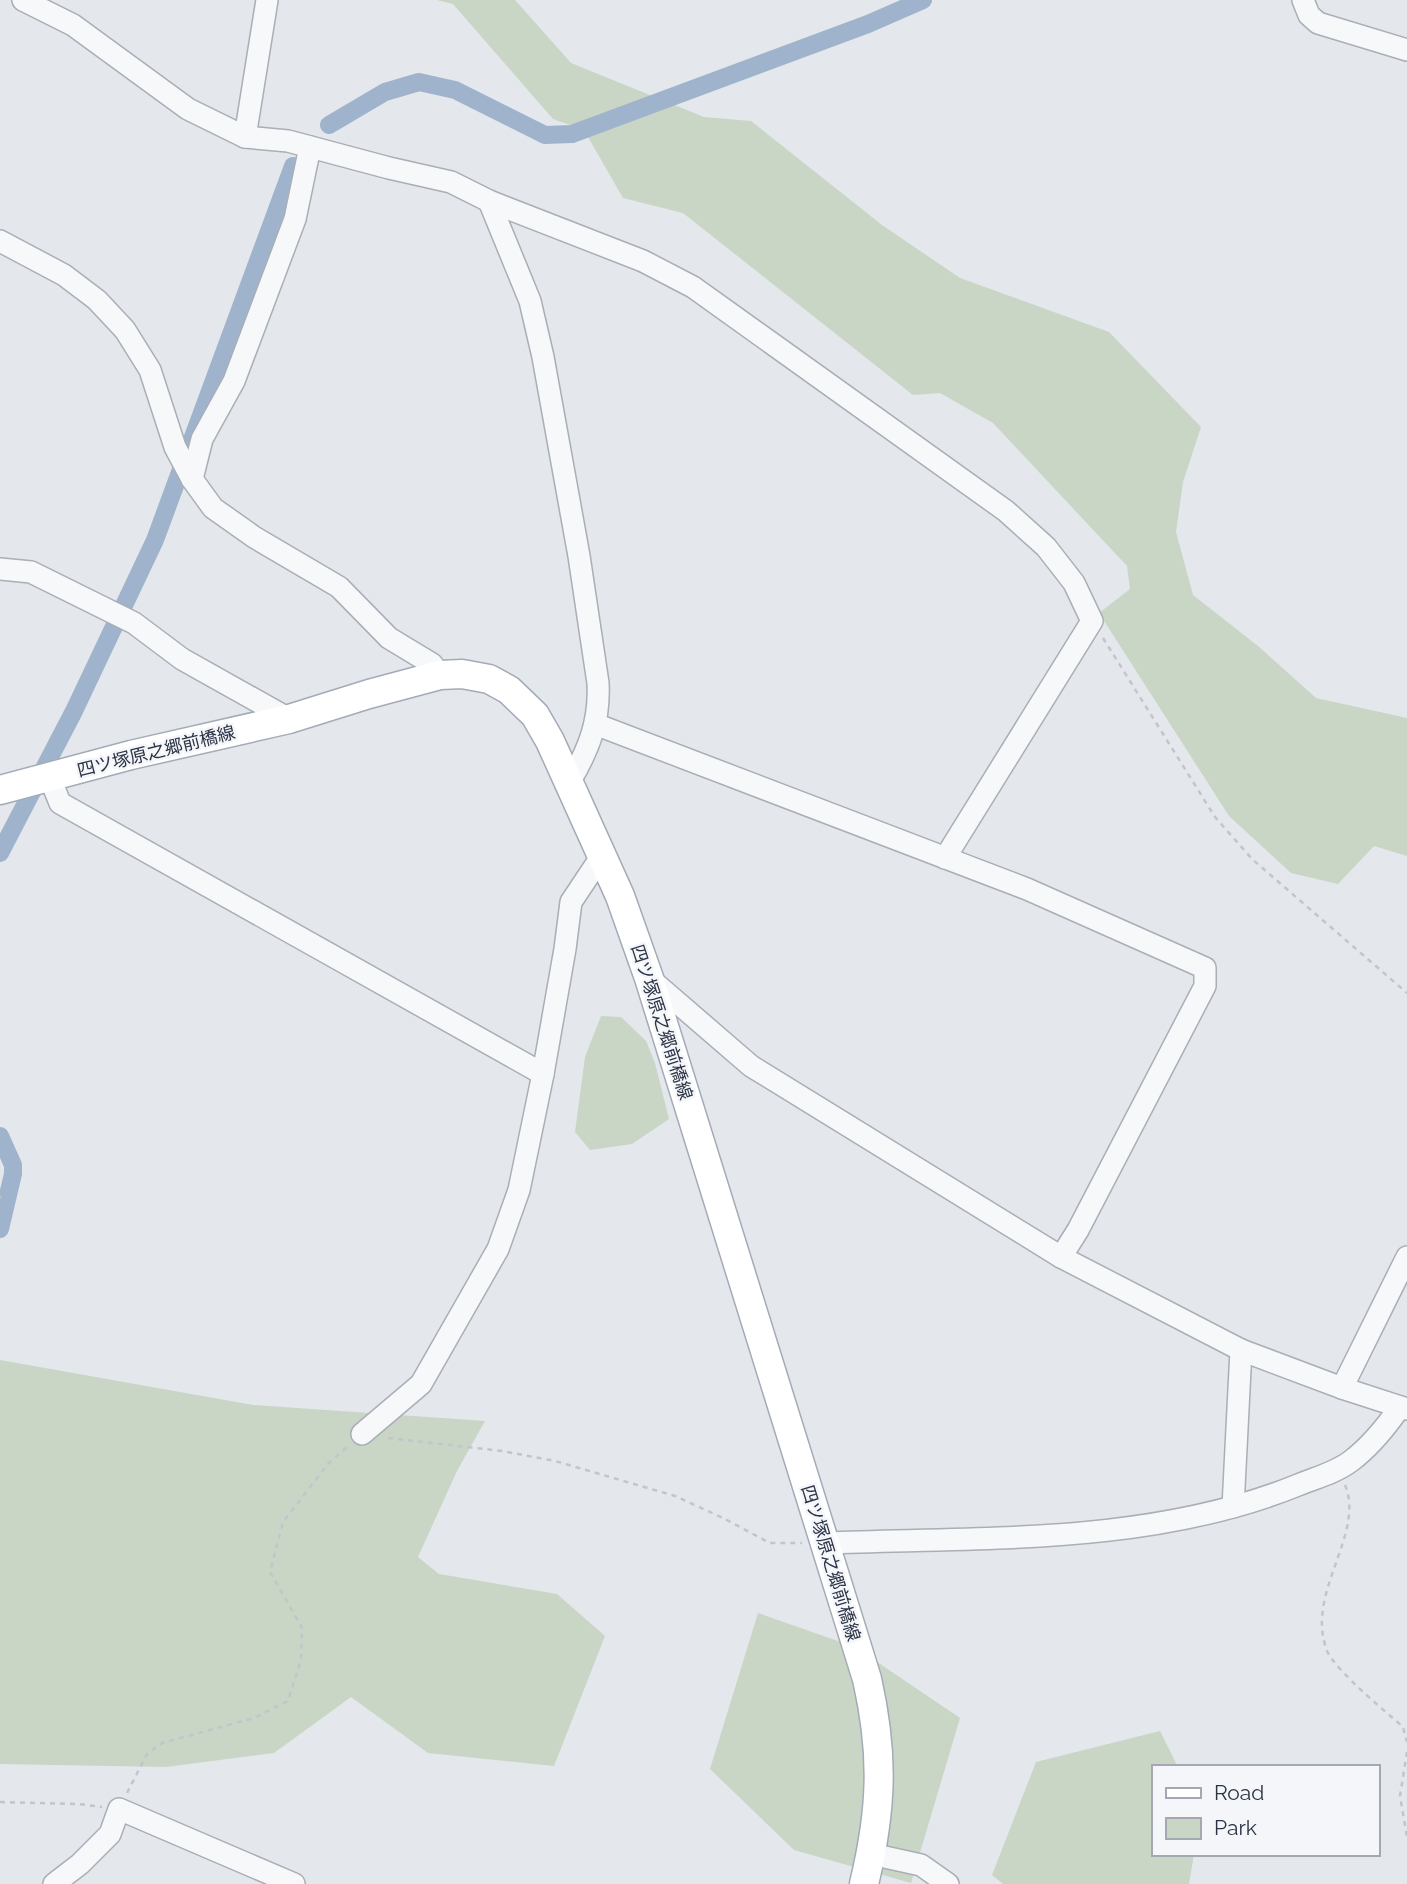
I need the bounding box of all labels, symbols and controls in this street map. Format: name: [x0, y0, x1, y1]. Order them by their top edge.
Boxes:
street label: 四ツ塚原之郷前橋線: [75, 721, 237, 781]
street label: 四ツ塚原之郷前橋線: [627, 942, 697, 1102]
street label: 四ツ塚原之郷前橋線: [797, 1482, 865, 1644]
legend: [1152, 1765, 1379, 1856]
text: Road: [1214, 1780, 1264, 1805]
text: Park: [1214, 1815, 1257, 1840]

